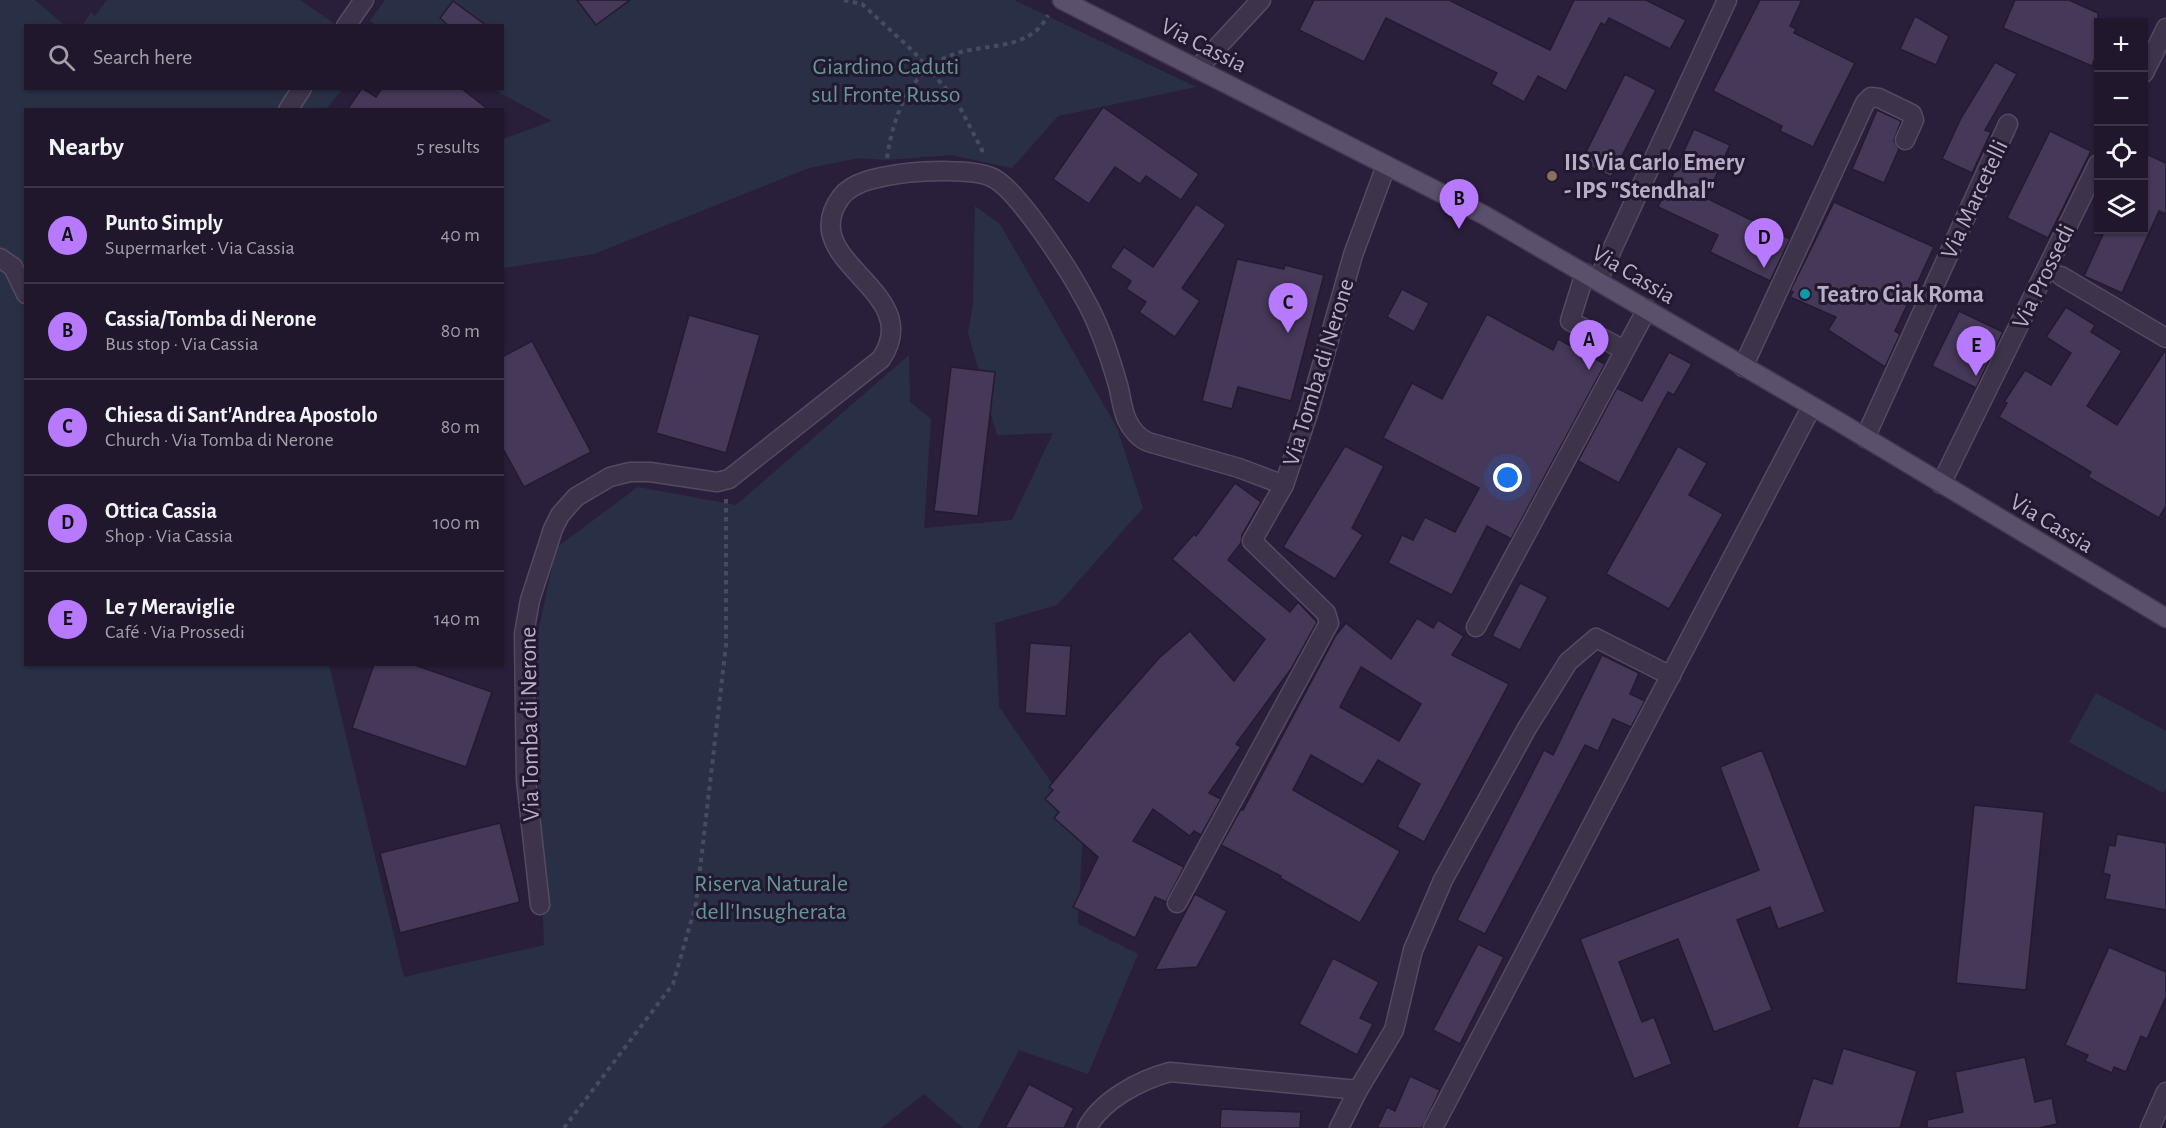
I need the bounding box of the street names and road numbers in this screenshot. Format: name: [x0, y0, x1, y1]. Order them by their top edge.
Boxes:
street label: Via Cassia: [1157, 14, 1250, 78]
street label: Via Marcetelli: [1937, 136, 2013, 263]
street label: Via Prossedi: [2008, 220, 2079, 333]
street label: Via Cassia: [1588, 241, 1679, 309]
street label: Via Tomba di Nerone: [1279, 276, 1359, 469]
street label: Via Cassia: [2006, 490, 2097, 558]
street label: Via Tomba di Nerone: [516, 626, 544, 821]

